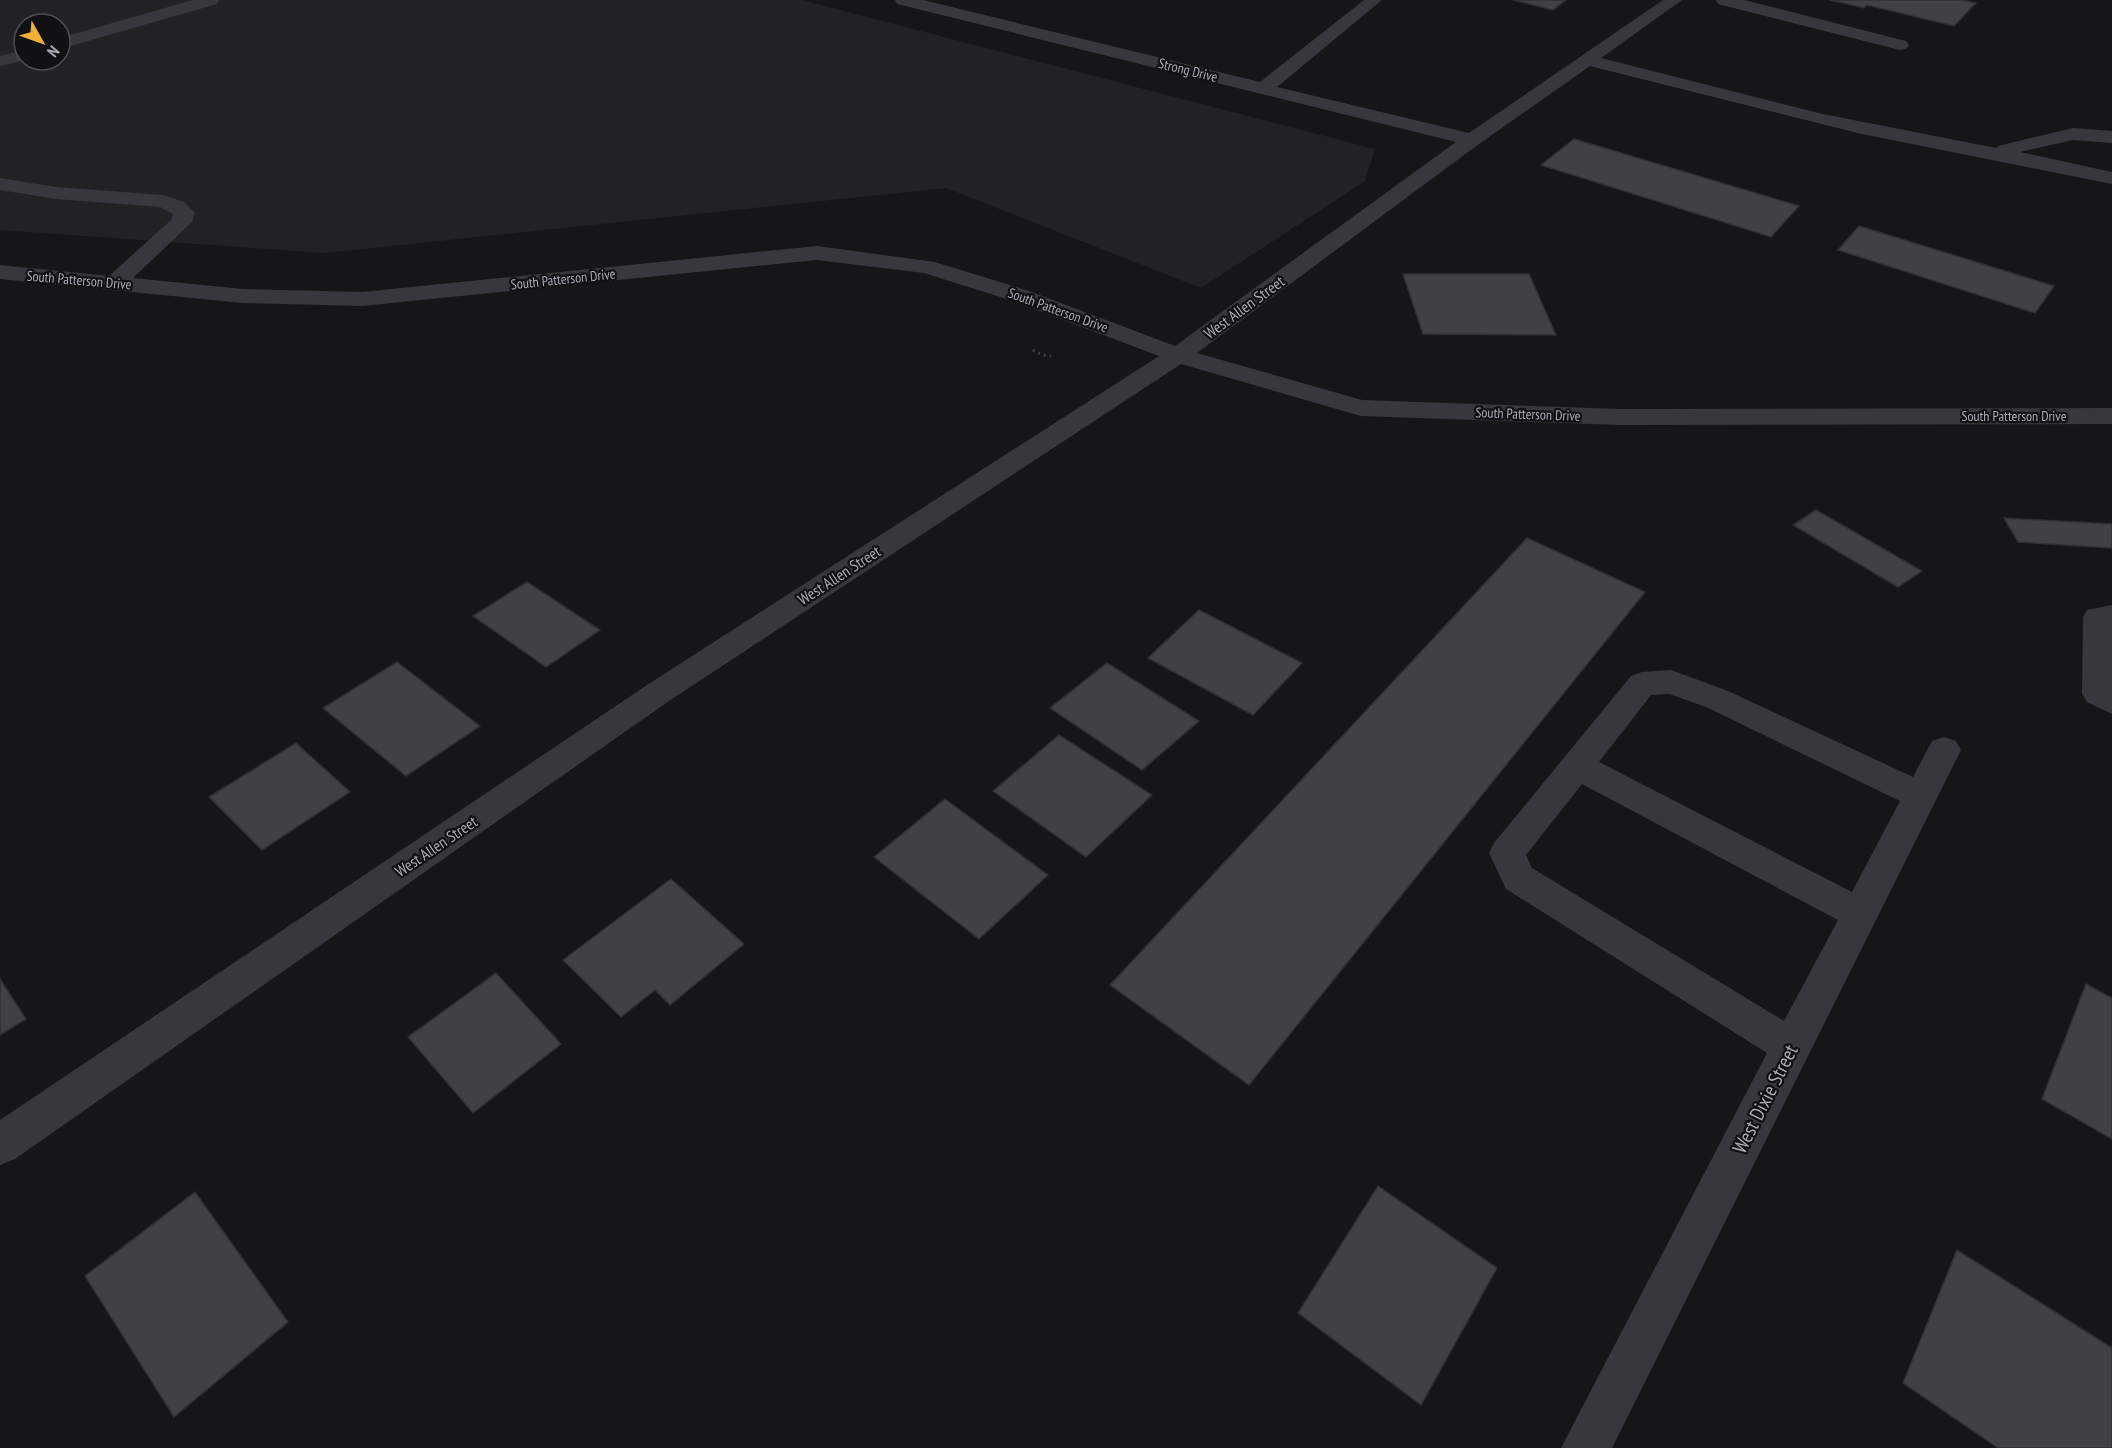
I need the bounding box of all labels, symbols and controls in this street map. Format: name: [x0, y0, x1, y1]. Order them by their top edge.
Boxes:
north arrow: [12, 12, 72, 72]
text: N: [43, 42, 64, 61]
street label: Strong Drive: [1157, 54, 1220, 86]
street label: South Patterson Drive: [510, 265, 616, 293]
street label: South Patterson Drive: [26, 266, 132, 294]
street label: West Allen Street: [1200, 271, 1289, 343]
street label: South Patterson Drive: [1006, 284, 1111, 337]
street label: South Patterson Drive: [1475, 403, 1581, 425]
street label: South Patterson Drive: [1961, 407, 2067, 425]
street label: West Allen Street: [794, 540, 885, 609]
street label: West Allen Street: [391, 811, 481, 881]
street label: West Dixie Street: [1726, 1040, 1804, 1158]

